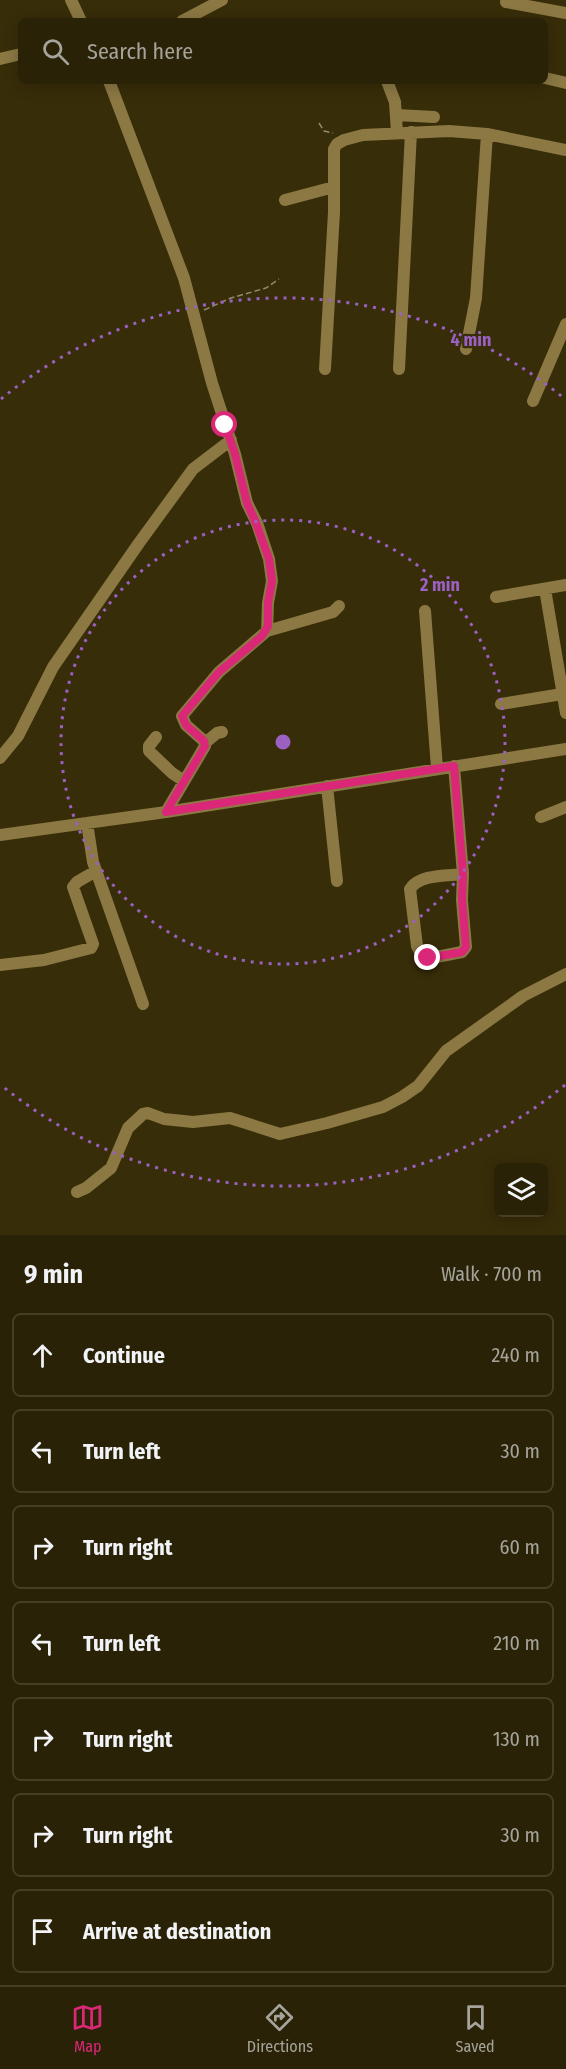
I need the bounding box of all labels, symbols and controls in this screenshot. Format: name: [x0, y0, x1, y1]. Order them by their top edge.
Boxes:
search box: [18, 18, 548, 84]
icon: search: [39, 35, 72, 68]
text: Search here: [87, 38, 193, 65]
text: 4 min: [451, 329, 491, 351]
route start: [211, 411, 237, 437]
text: 2 min: [419, 574, 460, 596]
centre of rings: [273, 732, 293, 752]
route end: [414, 944, 440, 970]
map controls: [494, 1163, 548, 1217]
button: layers: [494, 1163, 548, 1217]
text: 9 min: [24, 1259, 83, 1290]
text: Walk · 700 m: [441, 1262, 542, 1286]
icon: ahead: [26, 1339, 59, 1372]
text: Continue: [83, 1342, 165, 1369]
text: 240 m: [491, 1343, 540, 1367]
icon: left: [26, 1435, 59, 1468]
text: Turn left: [83, 1438, 161, 1465]
text: 30 m: [500, 1439, 540, 1463]
icon: right: [26, 1531, 59, 1564]
text: Turn right: [83, 1534, 172, 1561]
text: 60 m: [500, 1535, 540, 1559]
icon: left: [26, 1627, 59, 1660]
text: Turn left: [83, 1630, 161, 1657]
text: 210 m: [493, 1631, 540, 1655]
icon: right: [26, 1723, 59, 1756]
text: Turn right: [83, 1726, 172, 1753]
text: 130 m: [493, 1727, 540, 1751]
icon: right: [26, 1819, 59, 1852]
text: Turn right: [83, 1822, 172, 1849]
text: 30 m: [500, 1823, 540, 1847]
icon: arrive: [26, 1915, 59, 1948]
text: Arrive at destination: [83, 1918, 271, 1945]
tab: Map: [71, 2001, 104, 2056]
tab: Directions: [247, 2001, 313, 2056]
tab: Saved: [456, 2001, 495, 2056]

